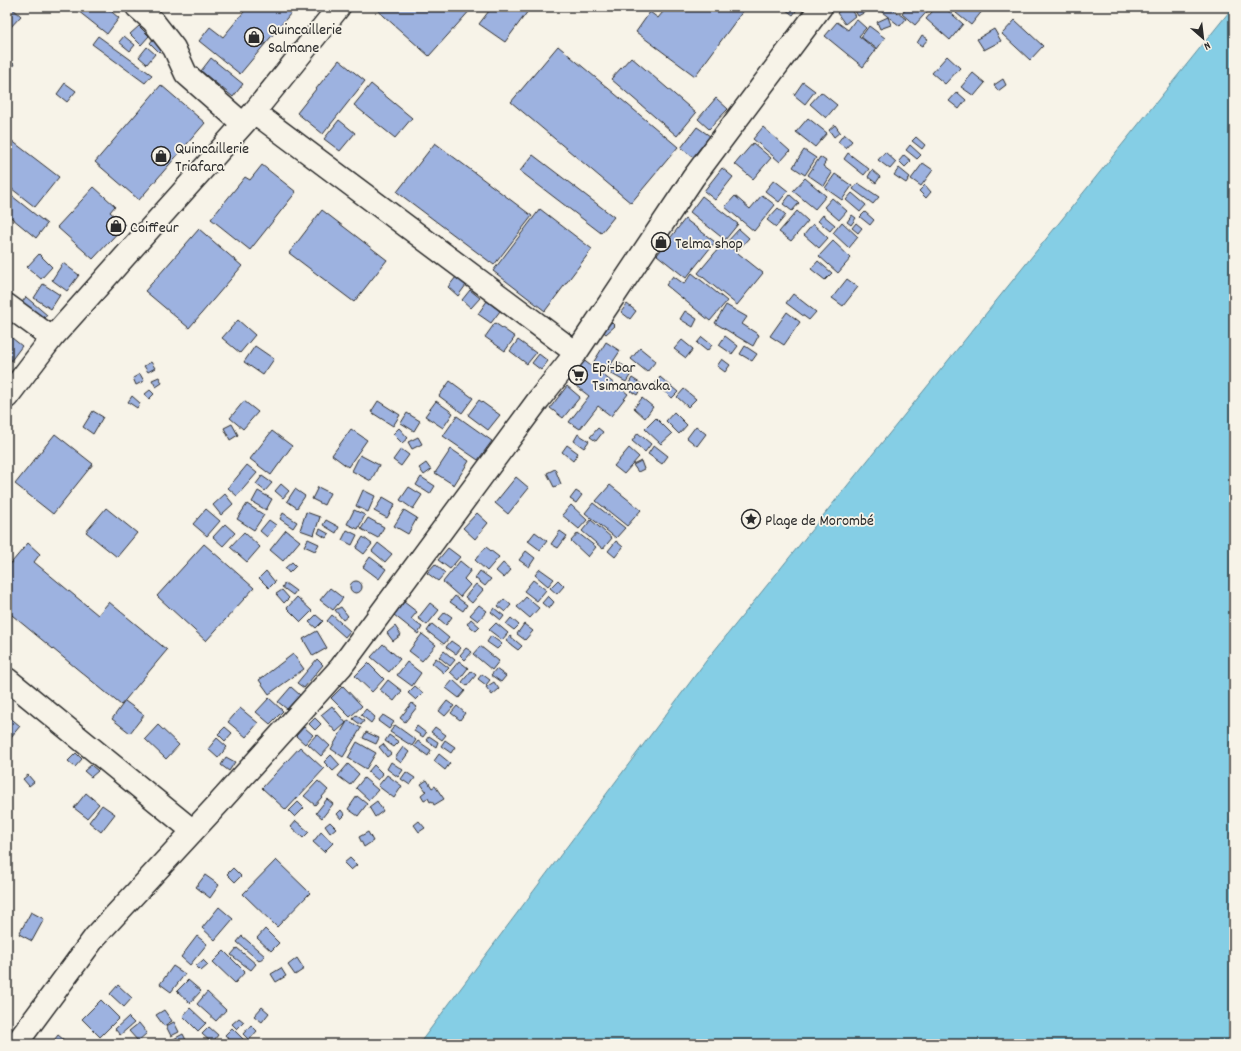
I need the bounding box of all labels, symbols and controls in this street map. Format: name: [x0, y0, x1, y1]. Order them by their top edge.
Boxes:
north arrow: [1183, 18, 1223, 58]
place label: Quincaillerie Salmane: [268, 19, 342, 60]
shop icon: Quincaillerie Salmane: [243, 26, 265, 48]
text: N: [1200, 37, 1213, 54]
place label: Quincaillerie Triafara: [175, 138, 249, 179]
shop icon: Quincaillerie Triafara: [150, 145, 172, 167]
shop icon: Coiffeur: [105, 215, 127, 237]
place label: Coiffeur: [130, 217, 179, 240]
shop icon: Telma shop: [650, 231, 672, 253]
place label: Telma shop: [675, 233, 743, 256]
place label: Epi-bar Tsimanavaka: [592, 357, 670, 398]
supermarket icon: Epi-bar Tsimanavaka: [567, 364, 589, 386]
place icon: Plage de Morombé: [740, 508, 762, 530]
place label: Plage de Morombé: [765, 510, 874, 533]

